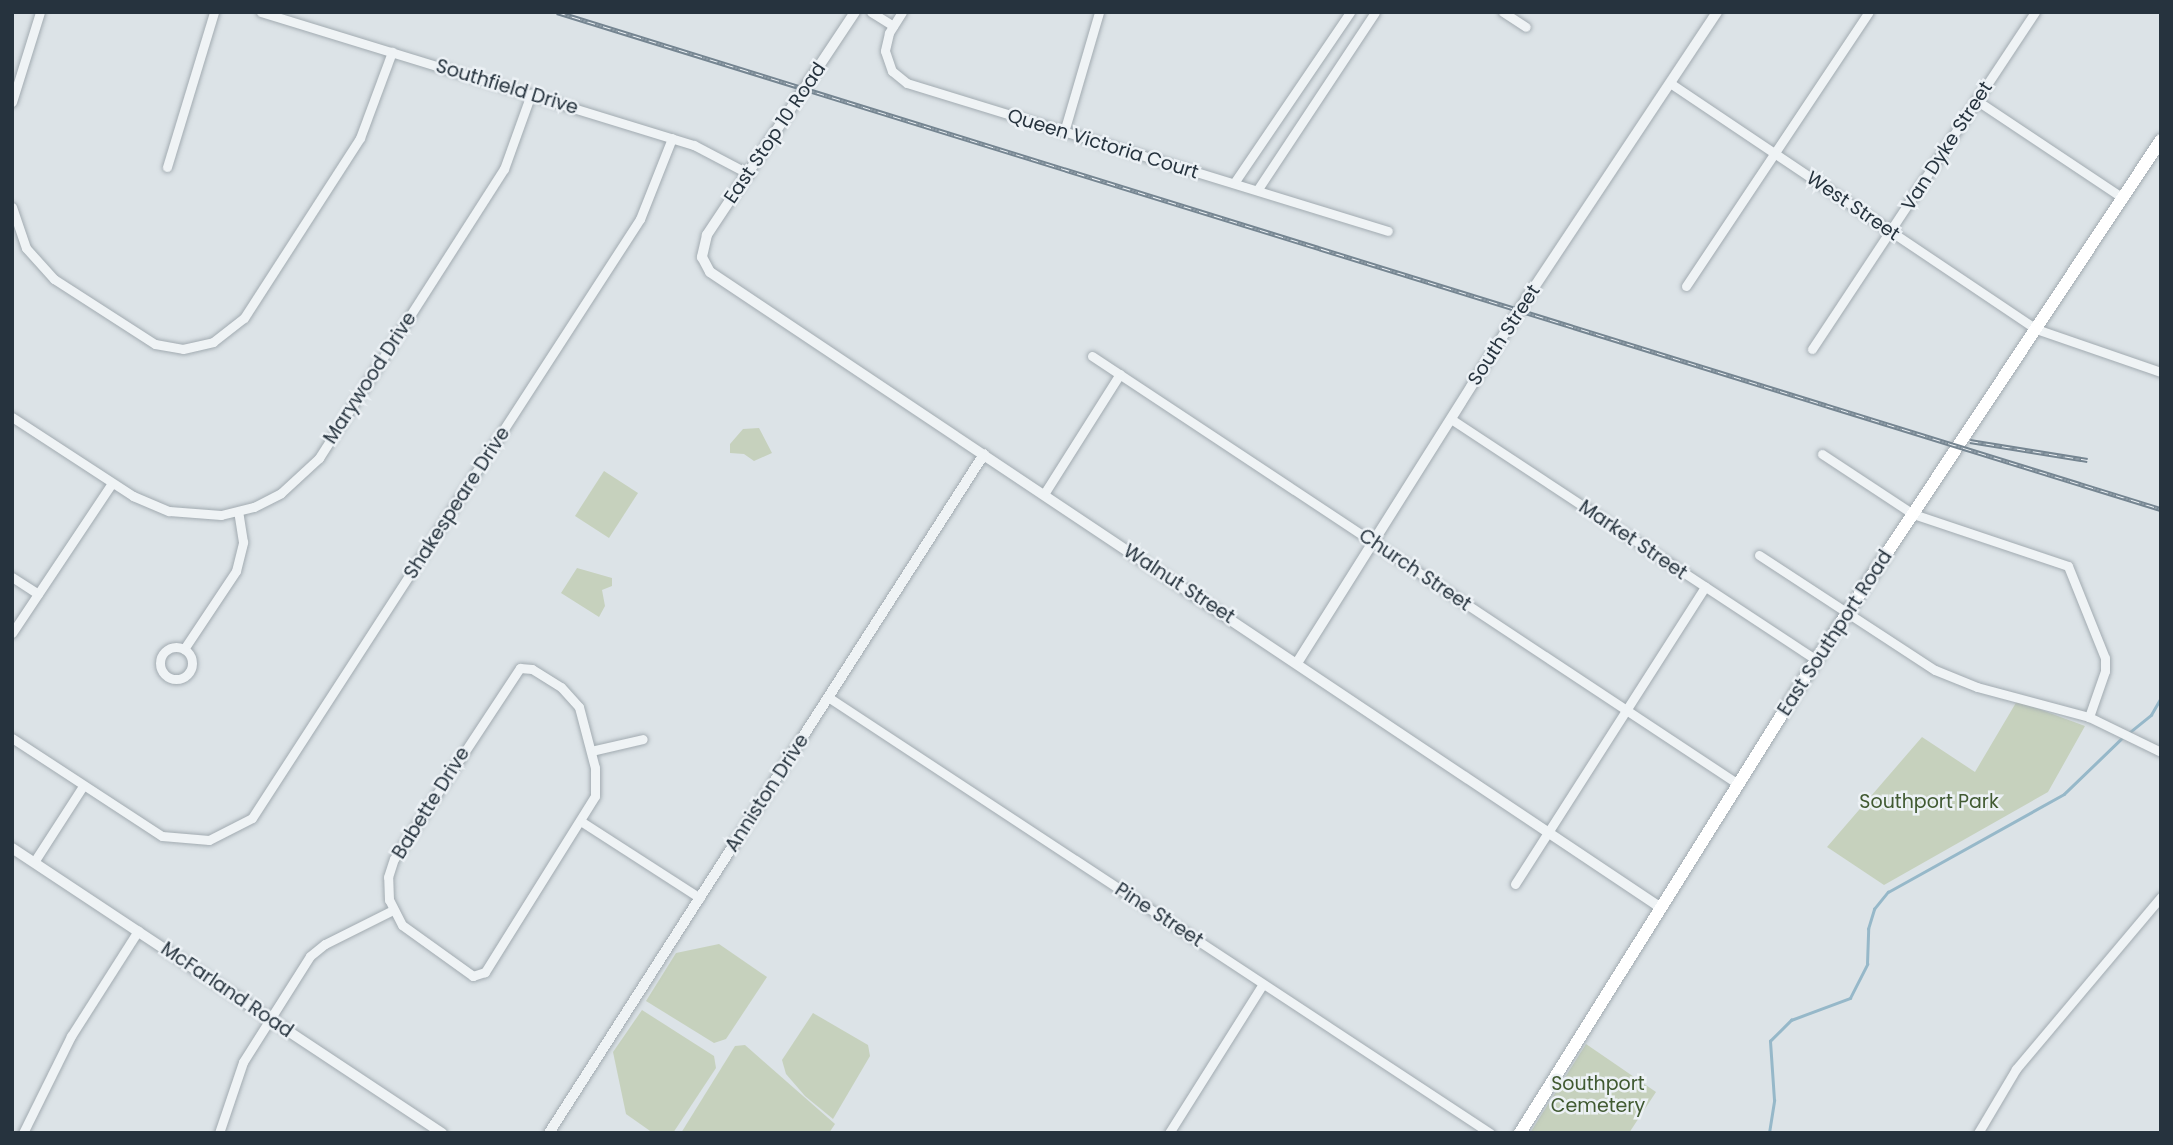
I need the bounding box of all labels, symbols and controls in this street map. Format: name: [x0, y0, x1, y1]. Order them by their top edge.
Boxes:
street label: Southfield Drive: [433, 55, 581, 119]
street label: East Stop 10 Road: [719, 58, 831, 208]
street label: Van Dyke Street: [1897, 77, 1997, 215]
street label: Queen Victoria Court: [1005, 104, 1201, 184]
street label: West Street: [1802, 166, 1904, 246]
street label: South Street: [1463, 280, 1545, 390]
street label: Marywood Drive: [319, 308, 421, 448]
street label: Shakespeare Drive: [399, 423, 515, 583]
street label: Market Street: [1575, 495, 1691, 585]
street label: Church Street: [1355, 524, 1475, 616]
street label: Walnut Street: [1119, 540, 1239, 628]
street label: East Southport Road: [1773, 546, 1897, 720]
street label: Anniston Drive: [720, 730, 814, 856]
street label: Babette Drive: [388, 743, 474, 863]
park label: Southport Park: [1859, 791, 1999, 813]
street label: Pine Street: [1111, 878, 1207, 952]
street label: McFarland Road: [157, 937, 297, 1043]
park label: Southport Cemetery: [1551, 1073, 1645, 1117]

